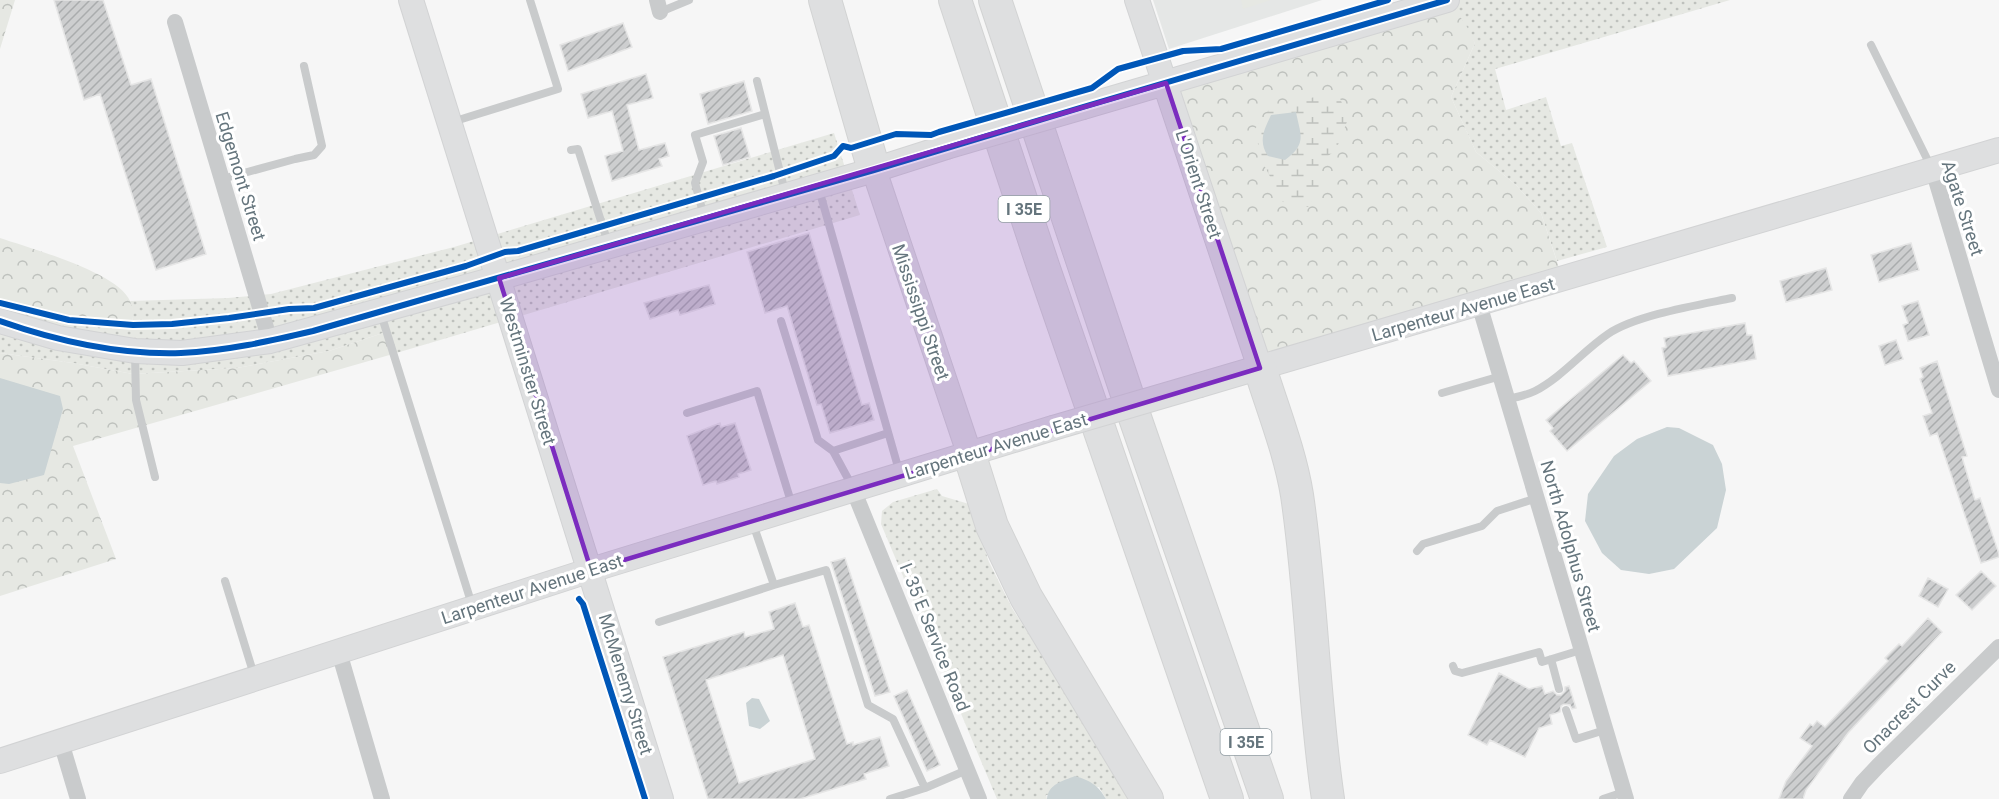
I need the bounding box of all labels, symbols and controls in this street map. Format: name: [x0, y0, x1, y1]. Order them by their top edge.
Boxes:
street label: Edgemont Street: [211, 109, 271, 243]
street label: L'Orient Street: [1172, 127, 1226, 241]
street label: Agate Street: [1938, 158, 1988, 258]
road number: I 35E: [998, 196, 1050, 222]
street label: Mississippi Street: [888, 241, 954, 383]
street label: Larpenteur Avenue East: [1369, 273, 1557, 345]
street label: Westminster Street: [496, 295, 560, 447]
street label: Larpenteur Avenue East: [902, 408, 1090, 484]
street label: North Adolphus Street: [1536, 458, 1606, 634]
street label: Larpenteur Avenue East: [439, 550, 626, 628]
street label: I- 35 E Service Road: [896, 560, 974, 714]
street label: McMenemy Street: [595, 611, 657, 757]
street label: Onacrest Curve: [1858, 656, 1960, 758]
road number: I 35E: [1220, 729, 1272, 755]

